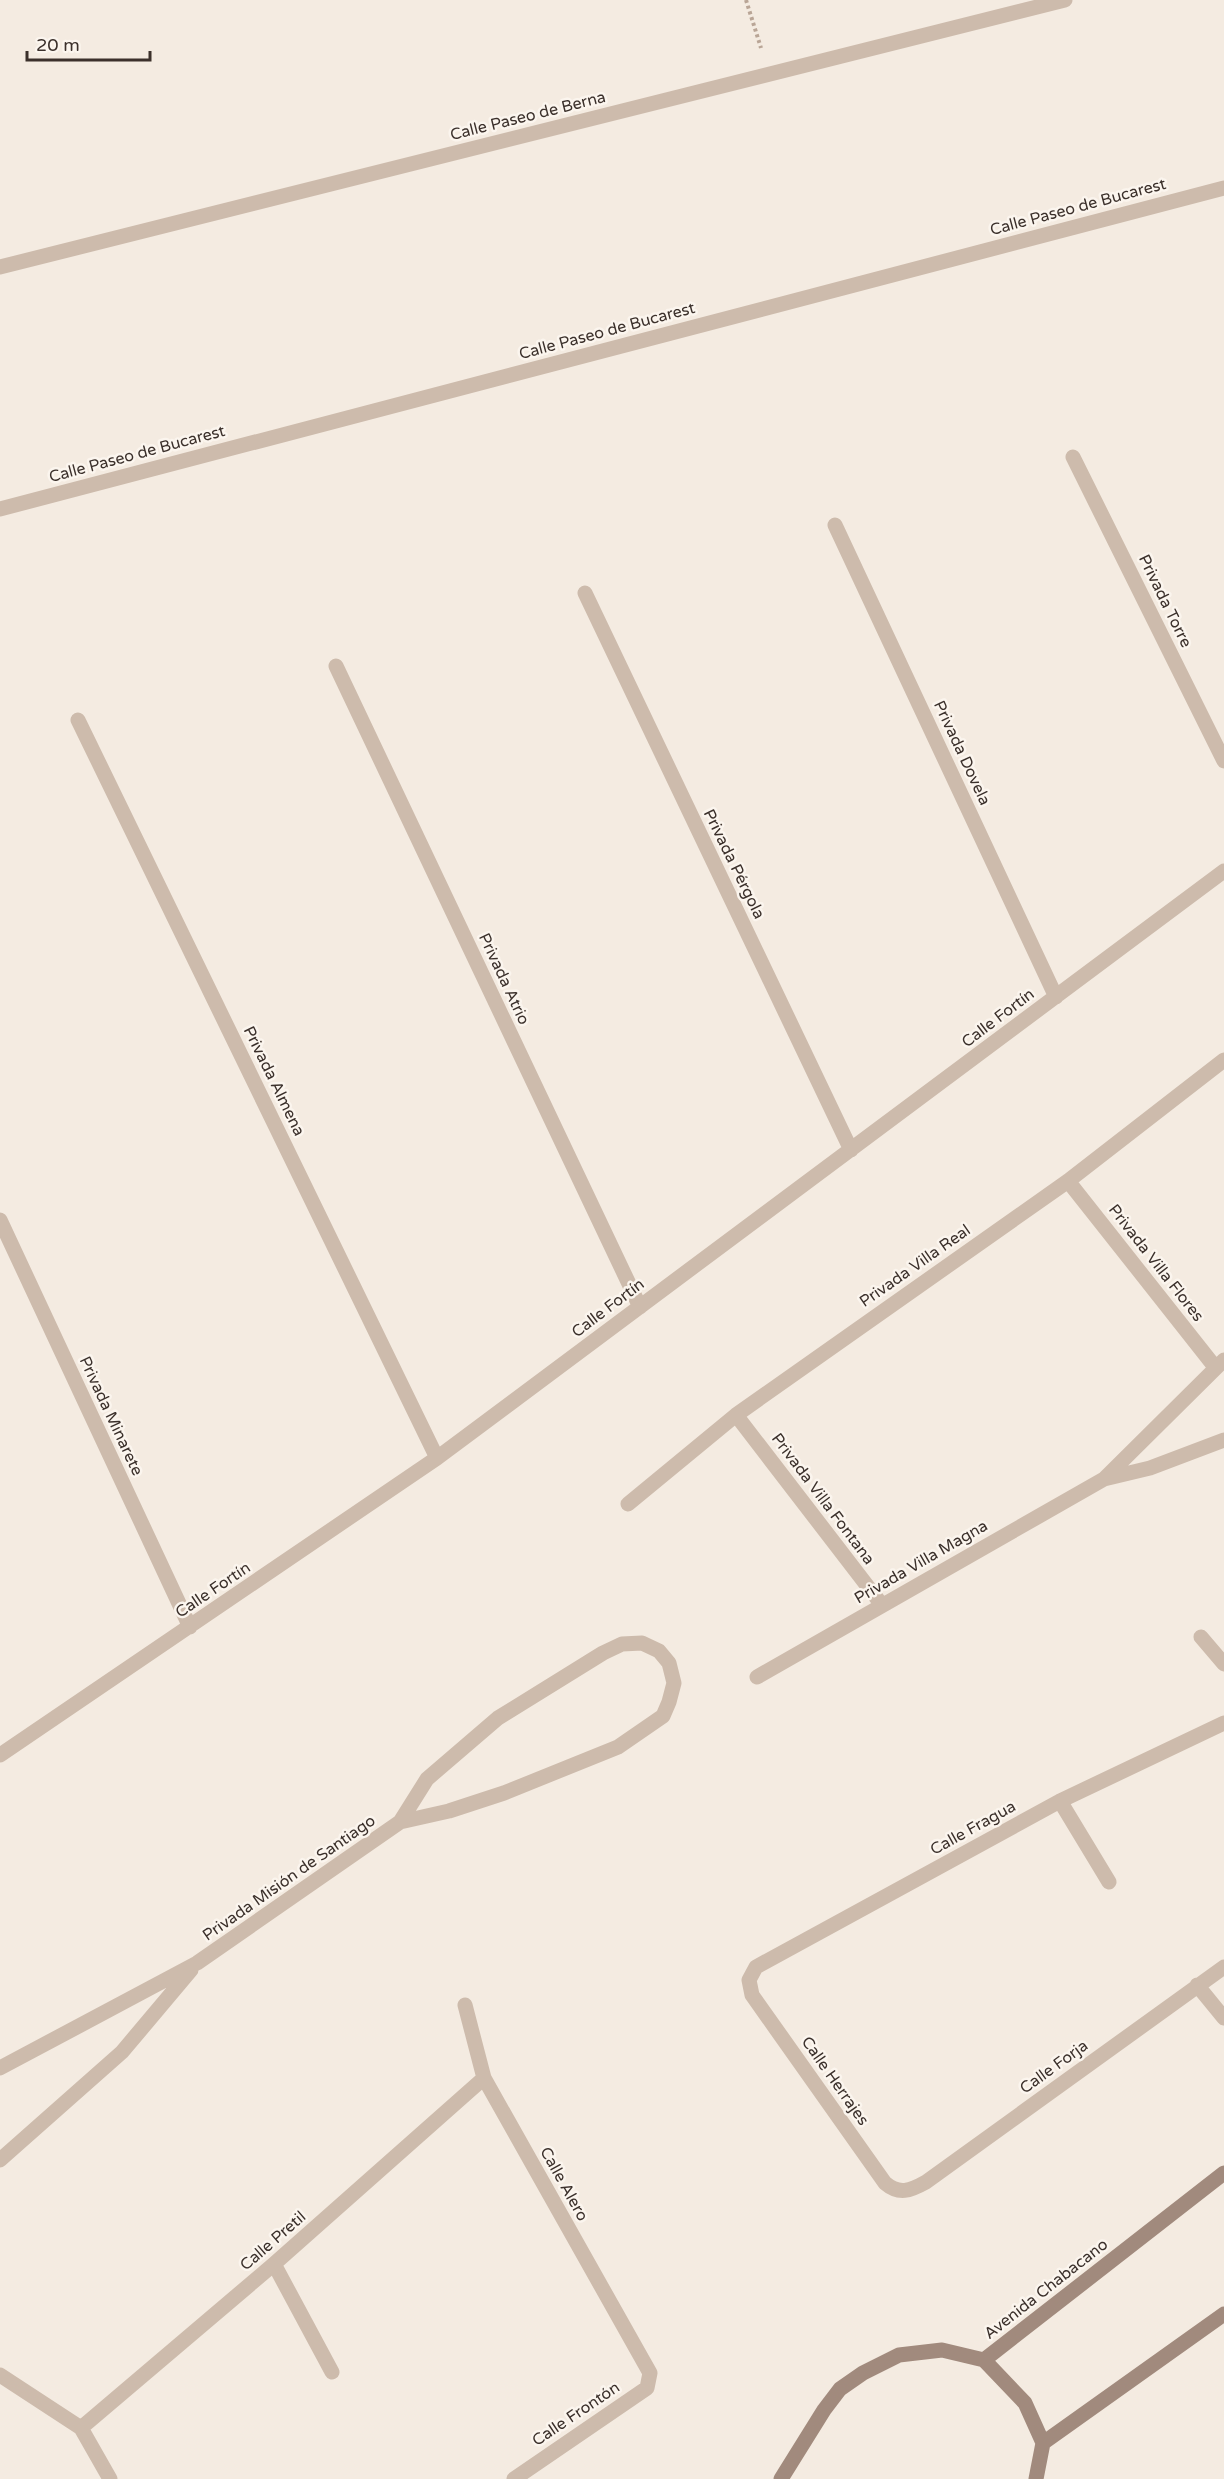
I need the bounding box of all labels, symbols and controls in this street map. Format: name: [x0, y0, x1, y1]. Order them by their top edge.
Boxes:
scale bar: [27, 24, 150, 62]
text: 20 m: [36, 34, 80, 56]
street label: Calle Paseo de Berna: [448, 87, 608, 145]
street label: Calle Paseo de Bucarest: [988, 174, 1168, 240]
street label: Calle Paseo de Bucarest: [517, 298, 697, 364]
street label: Calle Paseo de Bucarest: [47, 421, 227, 487]
street label: Privada Torre: [1134, 551, 1196, 651]
street label: Privada Dovela: [929, 698, 995, 808]
street label: Privada Pérgola: [699, 806, 769, 922]
street label: Privada Atrio: [474, 930, 534, 1028]
street label: Calle Fortín: [958, 984, 1038, 1052]
street label: Privada Almena: [239, 1023, 309, 1139]
street label: Privada Villa Flores: [1104, 1200, 1208, 1326]
street label: Privada Villa Real: [856, 1220, 974, 1312]
street label: Calle Fortín: [568, 1274, 648, 1342]
street label: Privada Minarete: [75, 1353, 147, 1479]
street label: Privada Villa Fontana: [767, 1429, 879, 1569]
street label: Privada Villa Magna: [851, 1516, 991, 1608]
street label: Calle Fortín: [172, 1558, 254, 1622]
street label: Calle Fragua: [927, 1796, 1019, 1860]
street label: Privada Misión de Santiago: [199, 1811, 379, 1945]
street label: Calle Herrajes: [797, 2033, 873, 2129]
street label: Calle Forja: [1016, 2036, 1092, 2098]
street label: Calle Alero: [535, 2143, 593, 2225]
street label: Calle Pretil: [236, 2207, 310, 2275]
street label: Avenida Chabacano: [980, 2234, 1112, 2344]
street label: Calle Frontón: [528, 2377, 624, 2451]

